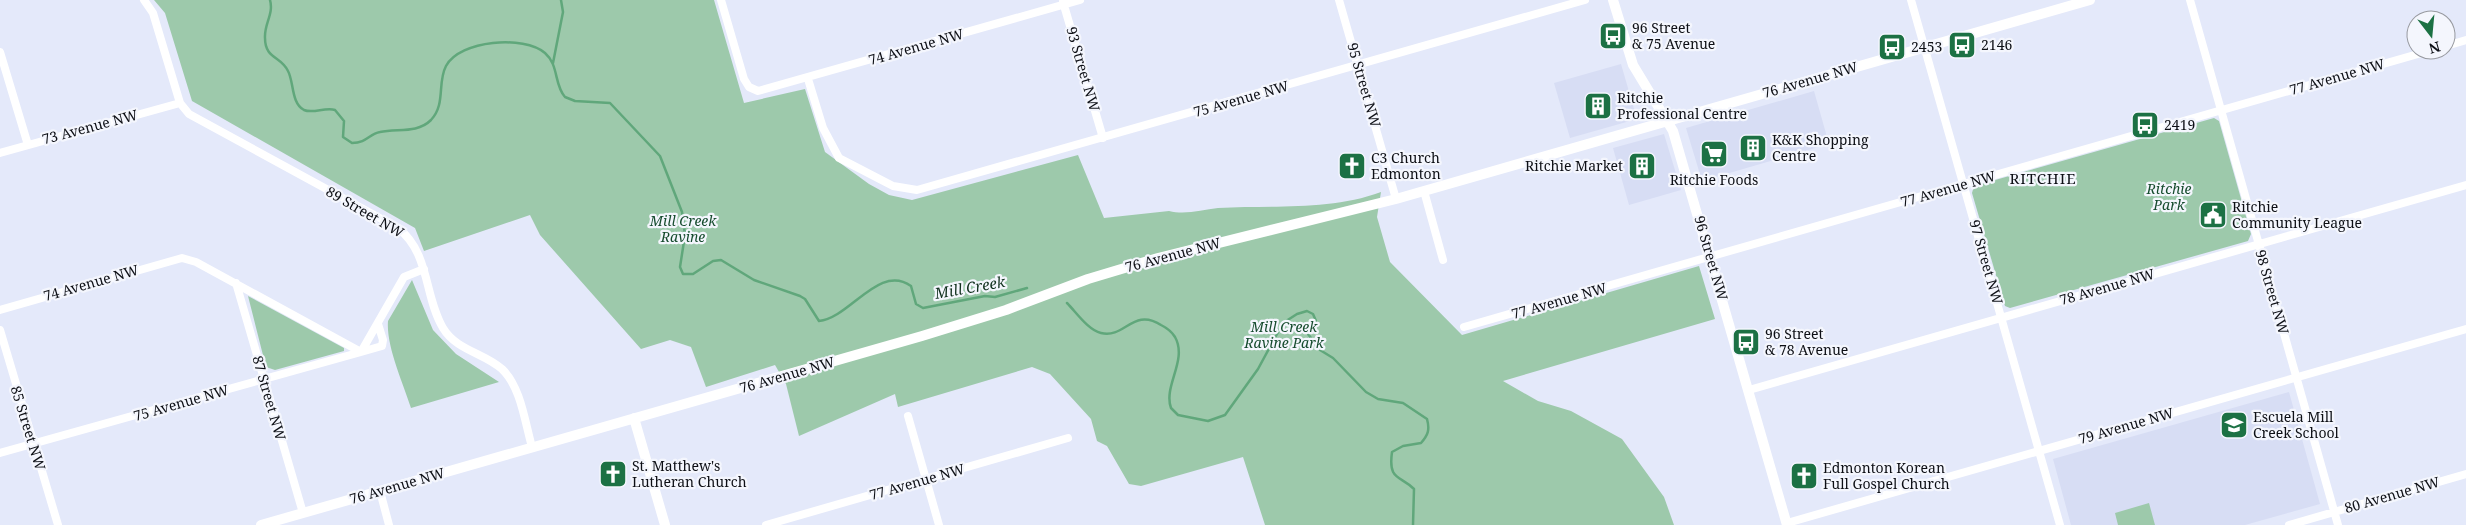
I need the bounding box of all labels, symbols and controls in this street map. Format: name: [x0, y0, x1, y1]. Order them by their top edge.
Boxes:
north arrow: [2406, 10, 2456, 60]
place label: 96 Street & 75 Avenue: [1632, 18, 1715, 53]
bus stop icon: 96 Street & 75 Avenue: [1598, 21, 1628, 51]
street label: 74 Avenue NW: [866, 24, 966, 69]
street label: 93 Street NW: [1062, 24, 1105, 114]
bus stop icon: 2146: [1947, 30, 1977, 60]
bus stop icon: 2453: [1877, 32, 1907, 62]
place label: 2146: [1981, 35, 2012, 54]
place label: 2453: [1911, 37, 1942, 56]
text: N: [2427, 37, 2443, 59]
street label: 95 Street NW: [1343, 40, 1386, 130]
street label: 77 Avenue NW: [2287, 54, 2387, 99]
street label: 76 Avenue NW: [1760, 57, 1860, 102]
street label: 75 Avenue NW: [1191, 76, 1291, 121]
place label: Ritchie Professional Centre: [1617, 88, 1747, 123]
building icon: Ritchie Professional Centre: [1583, 91, 1613, 121]
street label: 73 Avenue NW: [40, 105, 140, 148]
bus stop icon: 2419: [2130, 110, 2160, 140]
place label: 2419: [2164, 115, 2195, 134]
place label: K&K Shopping Centre: [1772, 130, 1869, 165]
building icon: K&K Shopping Centre: [1738, 133, 1768, 163]
supermarket icon: Ritchie Foods: [1699, 139, 1729, 169]
place label: C3 Church Edmonton: [1371, 148, 1441, 183]
church icon: C3 Church Edmonton: [1337, 151, 1367, 181]
building icon: Ritchie Market: [1627, 151, 1657, 181]
place label: Ritchie Market: [1525, 156, 1623, 175]
street label: 77 Avenue NW: [1898, 166, 1998, 211]
district label: RITCHIE: [2009, 168, 2077, 188]
place label: Ritchie Foods: [1670, 170, 1758, 189]
park label: Ritchie Park: [2145, 179, 2192, 214]
street label: 89 Street NW: [323, 182, 408, 242]
place label: Ritchie Community League: [2232, 197, 2362, 232]
public building icon: Ritchie Community League: [2198, 200, 2228, 230]
park label: Mill Creek Ravine: [649, 211, 717, 246]
street label: 96 Street NW: [1690, 213, 1733, 303]
street label: 97 Street NW: [1965, 217, 2008, 307]
street label: 76 Avenue NW: [1123, 233, 1223, 276]
street label: 98 Street NW: [2251, 247, 2294, 337]
street label: 74 Avenue NW: [41, 260, 141, 305]
street label: 78 Avenue NW: [2057, 264, 2157, 309]
water label: Mill Creek: [932, 271, 1007, 303]
street label: 77 Avenue NW: [1509, 278, 1609, 323]
park label: Mill Creek Ravine Park: [1243, 317, 1325, 352]
place label: 96 Street & 78 Avenue: [1765, 324, 1848, 359]
bus stop icon: 96 Street & 78 Avenue: [1731, 327, 1761, 357]
street label: 76 Avenue NW: [737, 352, 837, 397]
street label: 87 Street NW: [248, 353, 291, 443]
street label: 75 Avenue NW: [131, 380, 231, 425]
street label: 85 Street NW: [7, 383, 50, 473]
street label: 79 Avenue NW: [2076, 403, 2176, 448]
place label: Escuela Mill Creek School: [2253, 407, 2340, 442]
school or university icon: Escuela Mill Creek School: [2219, 410, 2249, 440]
place label: St. Matthew's Lutheran Church: [632, 456, 747, 491]
place label: Edmonton Korean Full Gospel Church: [1823, 458, 1950, 493]
church icon: St. Matthew's Lutheran Church: [598, 459, 628, 489]
street label: 77 Avenue NW: [867, 459, 967, 504]
church icon: Edmonton Korean Full Gospel Church: [1789, 461, 1819, 491]
street label: 76 Avenue NW: [347, 463, 447, 508]
street label: 80 Avenue NW: [2342, 472, 2442, 517]

